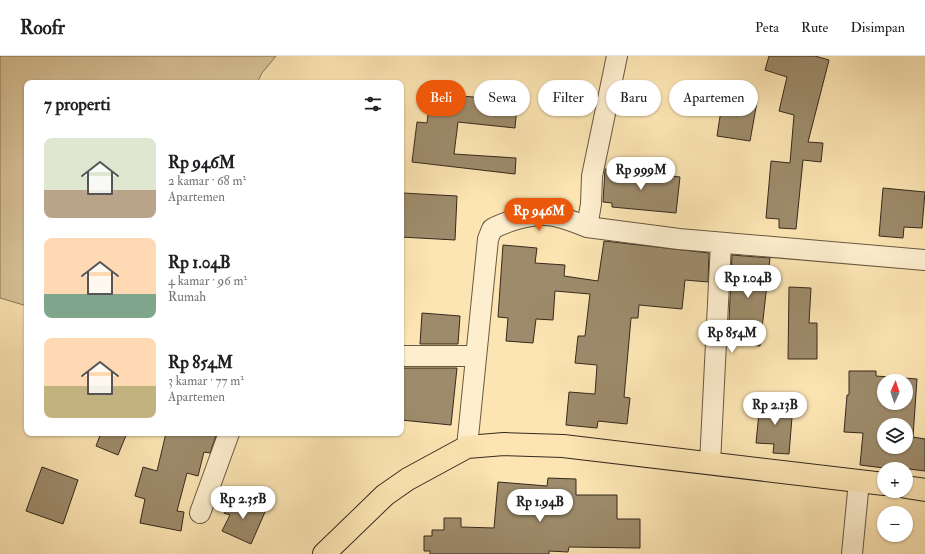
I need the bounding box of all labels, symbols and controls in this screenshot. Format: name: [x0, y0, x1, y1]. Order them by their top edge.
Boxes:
text: Roofr: [20, 16, 65, 40]
text: Peta: [755, 19, 779, 36]
text: Rute: [801, 19, 828, 36]
text: Disimpan: [850, 19, 905, 36]
chip: Beli: [416, 80, 466, 116]
chip: Sewa: [474, 80, 530, 116]
chip: Filter: [538, 80, 598, 116]
chip: Baru: [606, 80, 661, 116]
chip: Apartemen: [669, 80, 758, 116]
icon: filters: [362, 93, 384, 115]
text: 7 properti: [44, 94, 110, 115]
text: Rp 946M: [168, 152, 235, 173]
icon: home: [76, 154, 124, 202]
pin: Rp 999M: [604, 157, 678, 191]
text: Rp 999M: [615, 162, 667, 178]
text: 2 kamar · 68 m²: [168, 173, 246, 189]
text: Apartemen: [168, 189, 225, 205]
pin: Rp 946M: [502, 198, 576, 232]
text: Rp 946M: [513, 203, 565, 219]
text: Rp 1.04B: [168, 252, 231, 273]
icon: home: [76, 254, 124, 302]
pin: Rp 1.04B: [707, 265, 789, 299]
text: Rp 1.04B: [724, 270, 772, 286]
text: 4 kamar · 96 m²: [168, 273, 247, 289]
text: Rumah: [168, 289, 206, 305]
pin: Rp 854M: [695, 320, 769, 354]
text: Rp 854M: [707, 325, 757, 341]
text: Rp 854M: [168, 352, 233, 373]
icon: home: [76, 354, 124, 402]
text: 3 kamar · 77 m²: [168, 373, 244, 389]
north arrow: [877, 374, 913, 410]
map controls: [877, 374, 913, 542]
text: Apartemen: [168, 389, 225, 405]
pin: Rp 2.13B: [734, 392, 816, 426]
text: Rp 2.13B: [752, 397, 798, 413]
button: layers: [877, 418, 913, 454]
button: +: [877, 462, 913, 498]
pin: Rp 2.35B: [202, 486, 284, 520]
pin: Rp 1.94B: [499, 489, 581, 523]
text: Rp 2.35B: [220, 491, 266, 507]
text: Rp 1.94B: [516, 494, 564, 510]
button: −: [877, 506, 913, 542]

